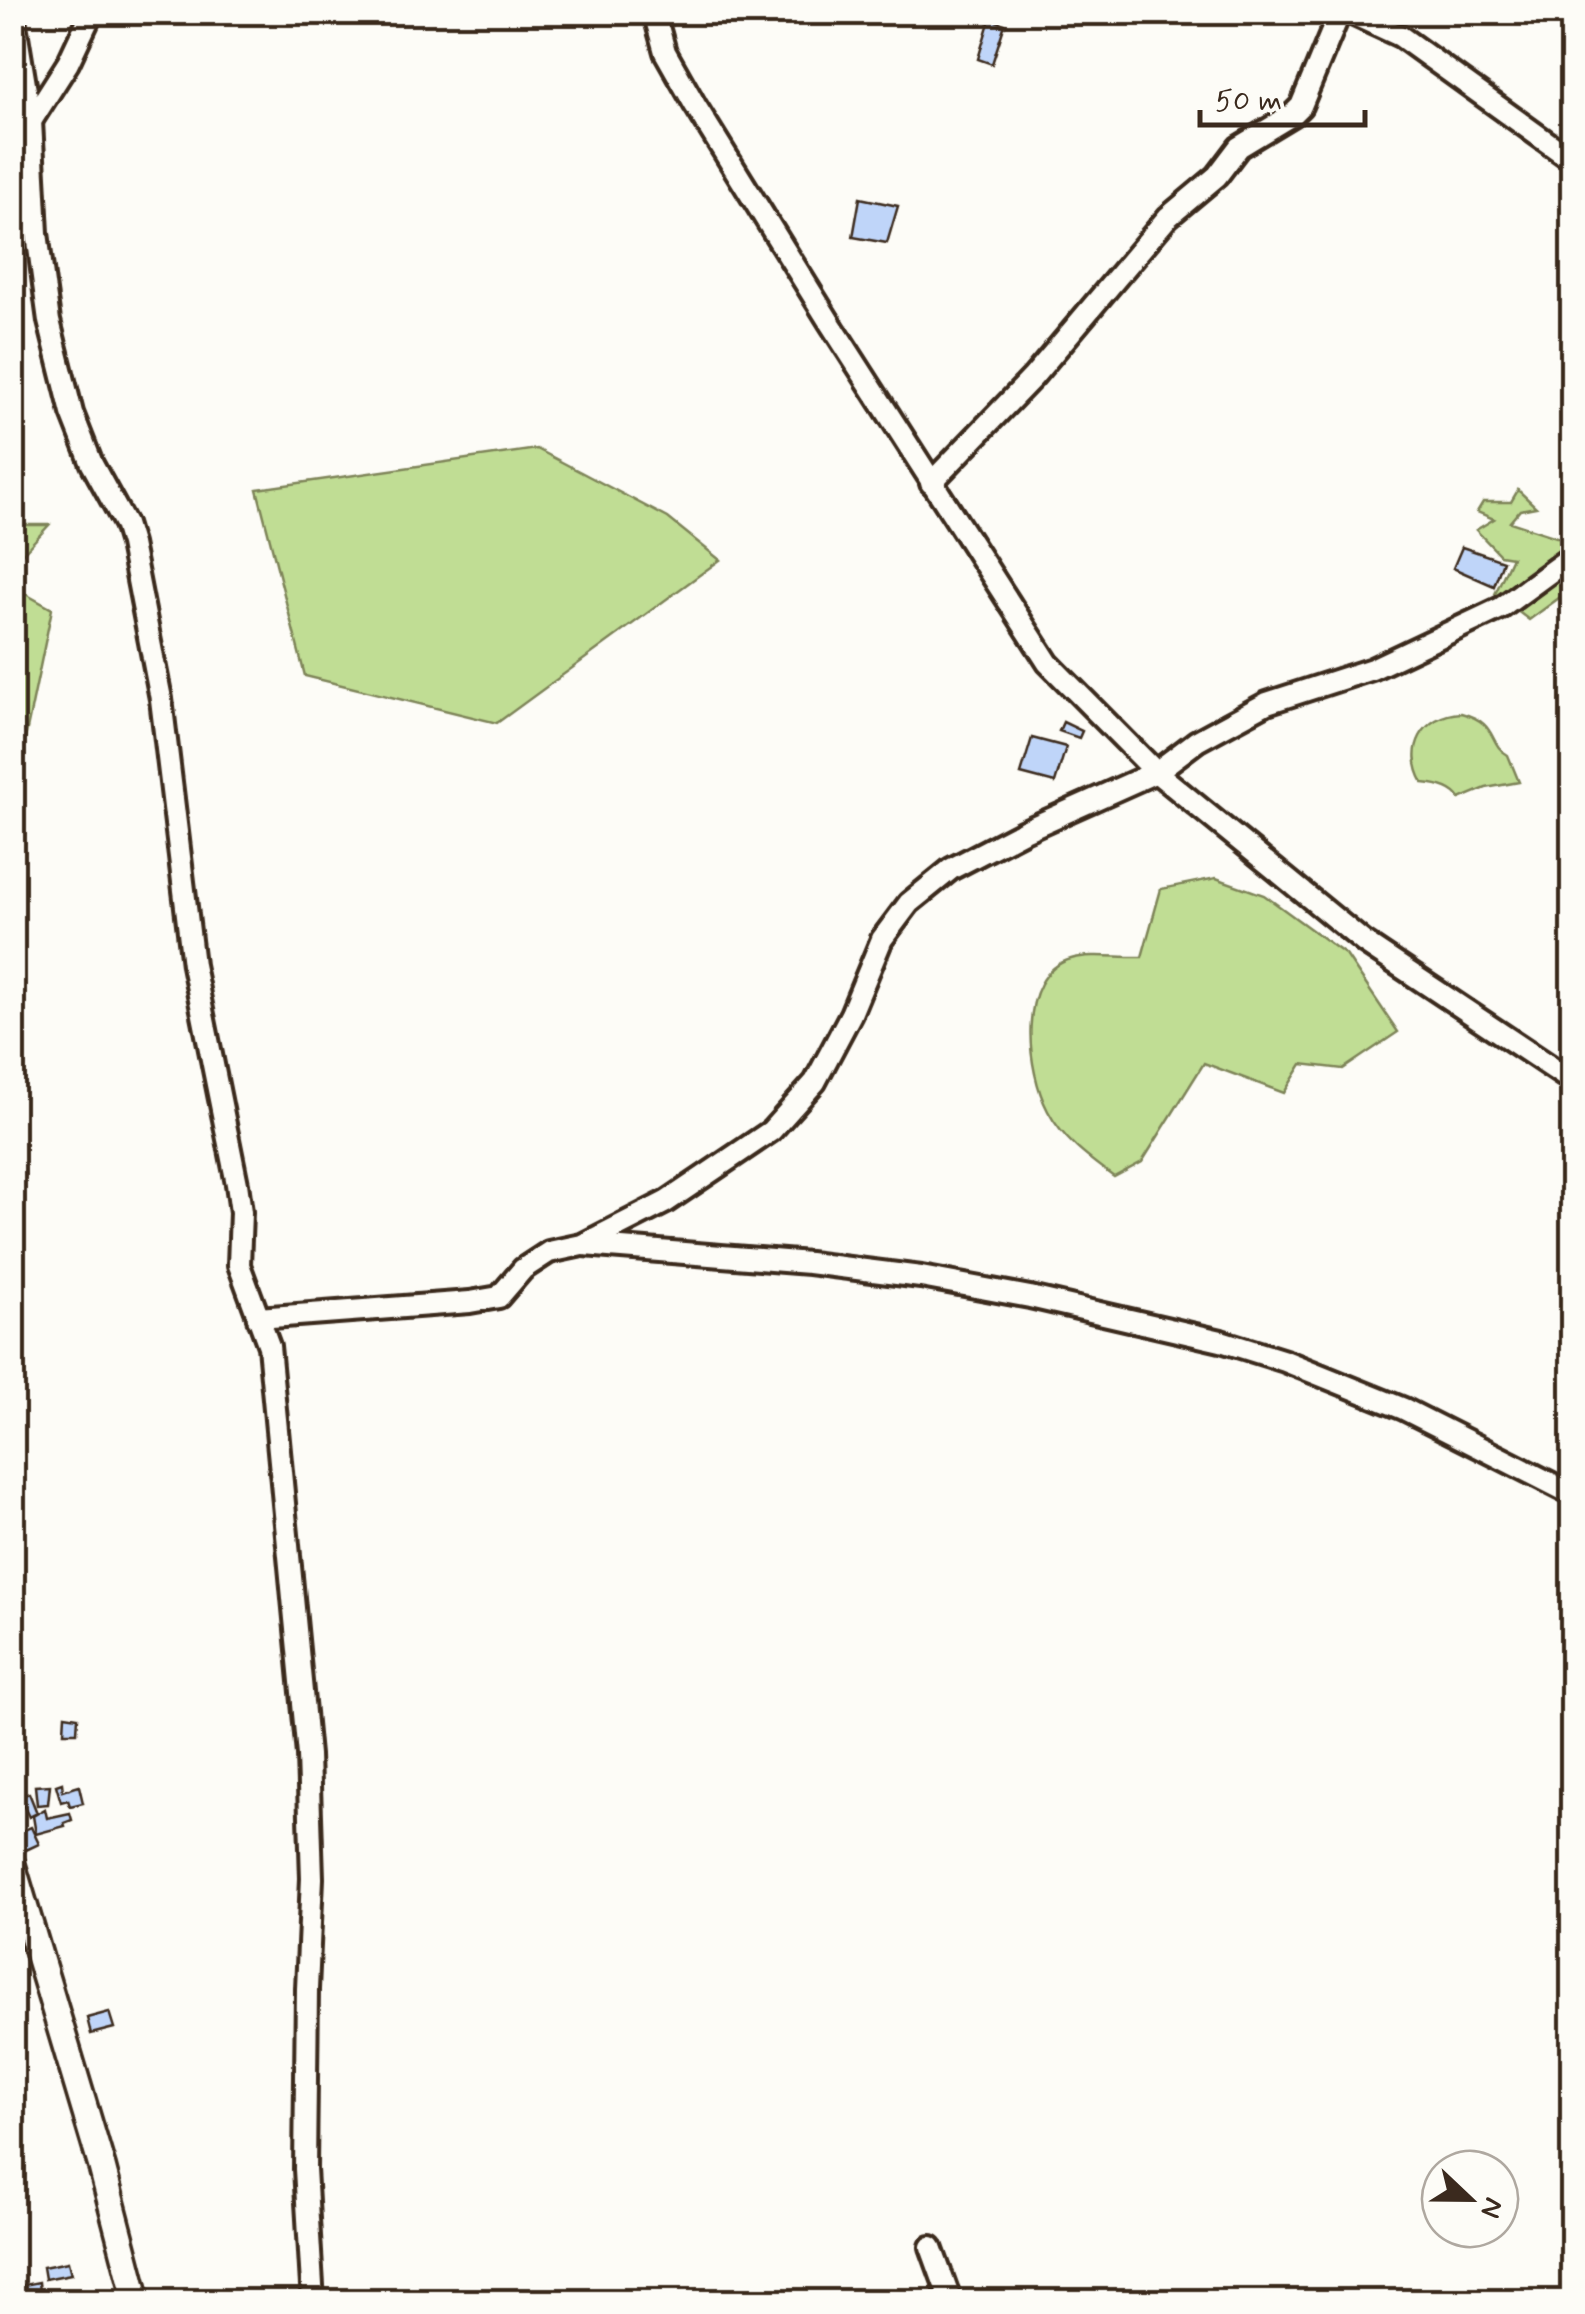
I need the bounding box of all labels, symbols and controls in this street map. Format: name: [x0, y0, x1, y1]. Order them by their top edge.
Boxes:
scale bar: [1200, 65, 1365, 127]
text: 50 m: [1215, 82, 1282, 121]
north arrow: [1420, 2149, 1520, 2249]
text: N: [1470, 2192, 1512, 2223]

